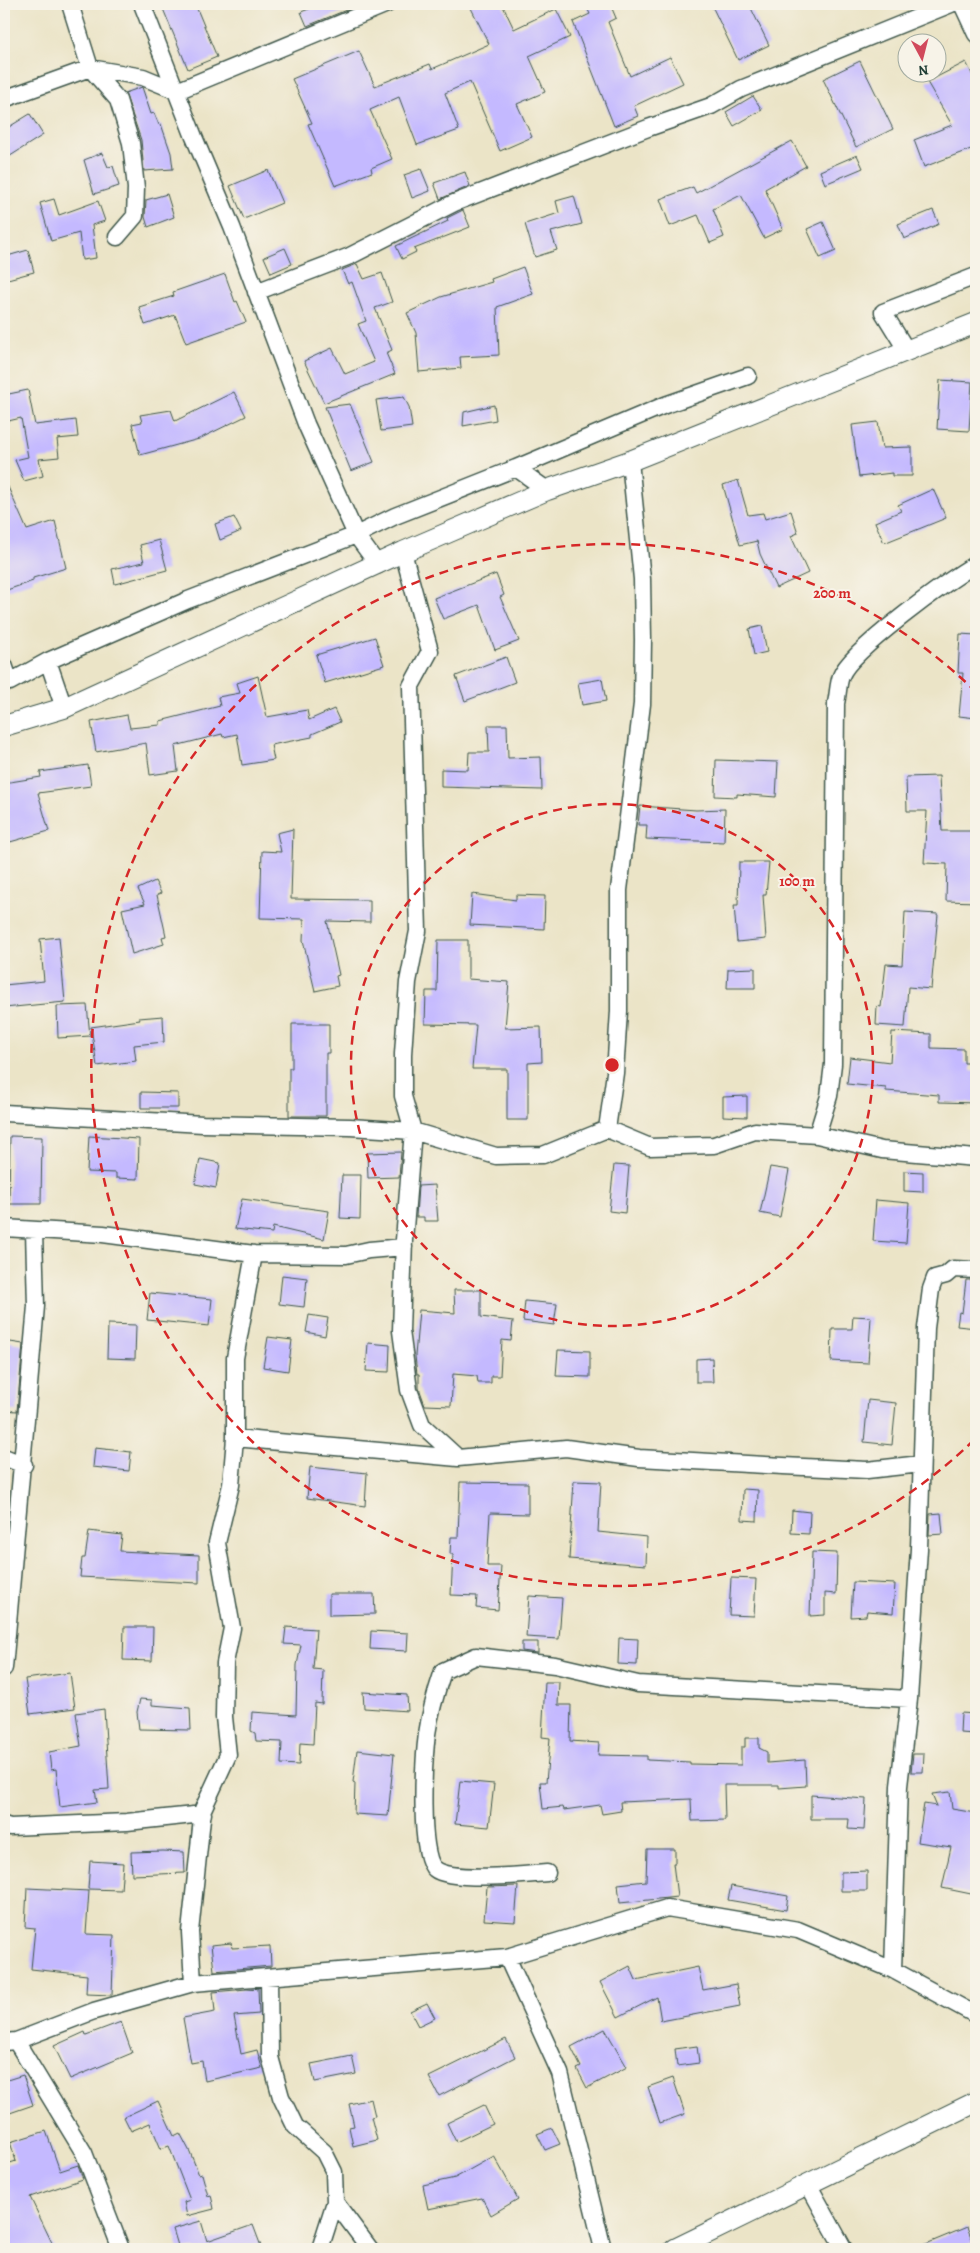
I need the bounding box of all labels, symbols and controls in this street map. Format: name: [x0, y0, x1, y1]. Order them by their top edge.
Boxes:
north arrow: [898, 32, 948, 82]
text: N: [917, 60, 930, 80]
text: 200 m: [813, 583, 851, 603]
text: 100 m: [779, 871, 815, 891]
centre of rings: [603, 1056, 621, 1074]

